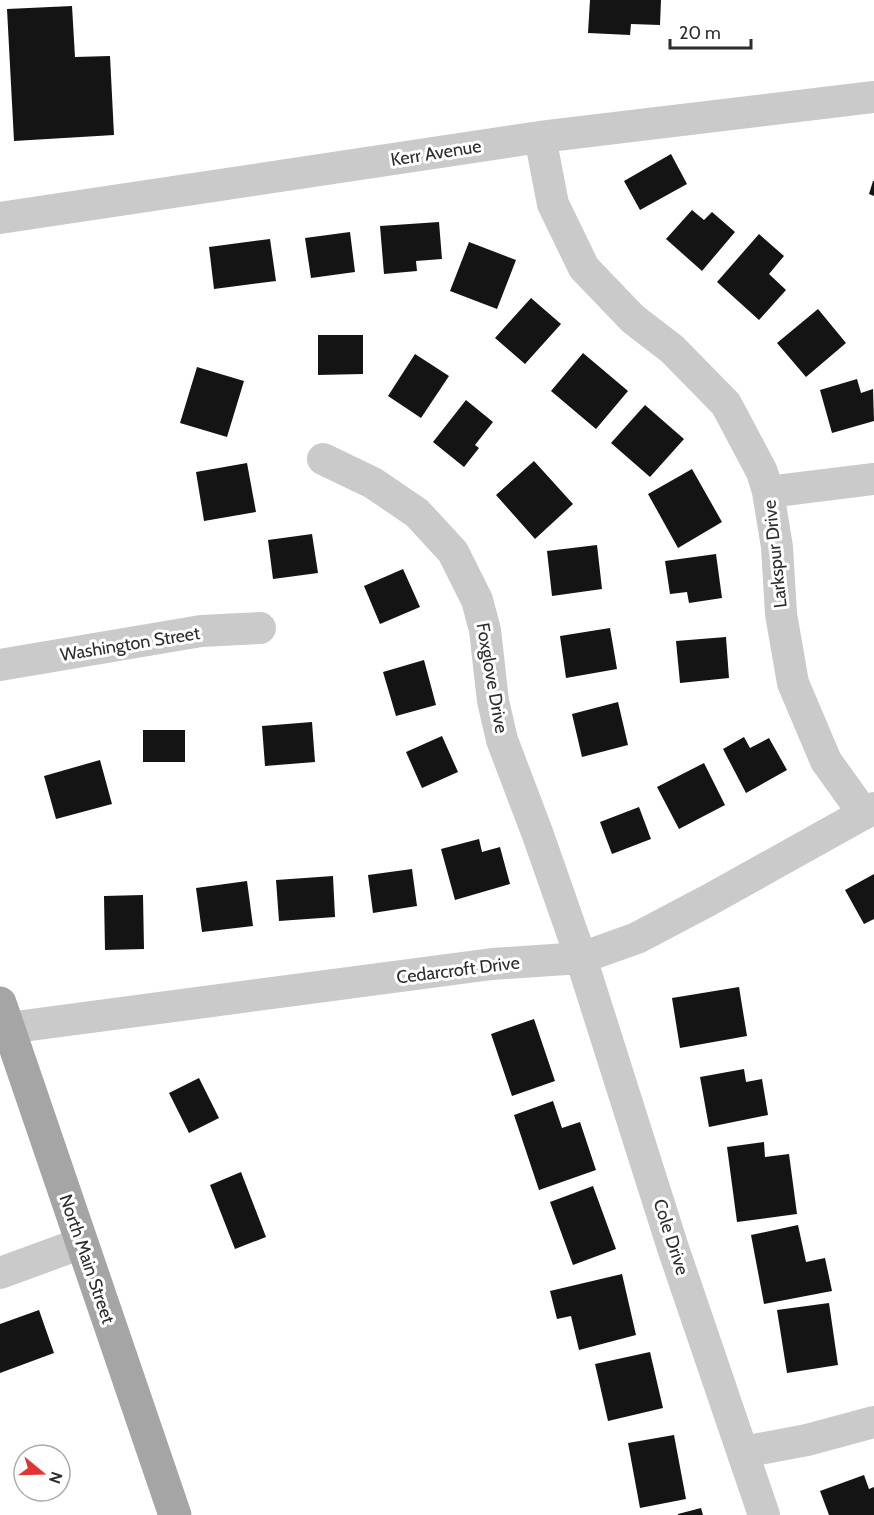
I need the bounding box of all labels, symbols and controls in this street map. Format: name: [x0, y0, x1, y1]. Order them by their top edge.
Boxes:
scale bar: [670, 12, 751, 50]
text: 20 m: [679, 22, 721, 44]
street label: Kerr Avenue: [389, 135, 483, 171]
street label: Larkspur Drive: [758, 499, 792, 609]
street label: Foxglove Drive: [471, 621, 513, 735]
street label: Washington Street: [59, 622, 201, 666]
street label: Cedarcroft Drive: [395, 952, 521, 988]
street label: North Main Street: [55, 1191, 119, 1327]
street label: Cole Drive: [648, 1196, 694, 1278]
north arrow: [12, 1443, 72, 1503]
text: N: [45, 1469, 67, 1486]

